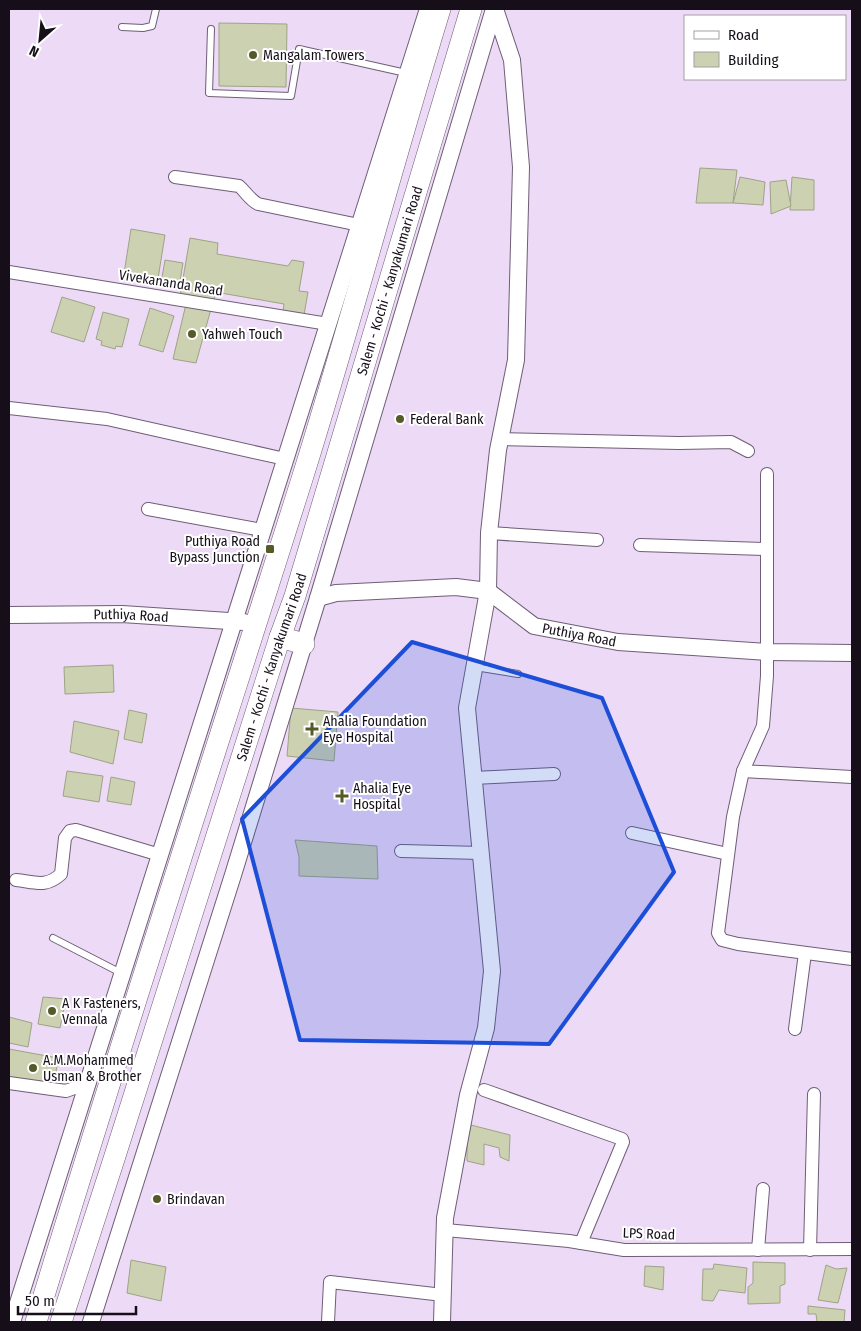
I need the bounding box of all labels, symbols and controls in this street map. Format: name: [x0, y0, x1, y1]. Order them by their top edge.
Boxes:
north arrow: [15, 15, 65, 65]
legend: [684, 15, 846, 80]
text: Road: [728, 26, 759, 44]
text: N: [27, 42, 42, 61]
place label: Mangalam Towers: [263, 47, 365, 64]
marker: Mangalam Towers: [247, 49, 259, 61]
text: Building: [728, 51, 779, 69]
street label: Salem - Kochi - Kanyakumari Road: [353, 184, 426, 377]
street label: Vivekananda Road: [118, 266, 224, 300]
place label: Yahweh Touch: [202, 326, 283, 343]
marker: Yahweh Touch: [186, 328, 198, 340]
place label: Federal Bank: [410, 411, 484, 428]
marker: Federal Bank: [394, 413, 406, 425]
place label: Puthiya Road Bypass Junction: [170, 533, 260, 566]
marker: Puthiya Road Bypass Junction: [264, 543, 276, 555]
street label: Salem - Kochi - Kanyakumari Road: [233, 571, 310, 763]
street label: Puthiya Road: [93, 605, 169, 626]
street label: Puthiya Road: [541, 619, 618, 650]
place label: Ahalia Foundation Eye Hospital: [323, 713, 427, 746]
marker: Ahalia Foundation Eye Hospital: [305, 722, 319, 736]
place label: Ahalia Eye Hospital: [353, 780, 411, 813]
marker: Ahalia Eye Hospital: [335, 789, 349, 803]
place label: A K Fasteners, Vennala: [62, 995, 141, 1028]
marker: A K Fasteners, Vennala: [46, 1005, 58, 1017]
place label: A.M.Mohammed Usman & Brother: [43, 1052, 141, 1085]
marker: A.M.Mohammed Usman & Brother: [27, 1062, 39, 1074]
place label: Brindavan: [167, 1191, 225, 1208]
marker: Brindavan: [151, 1193, 163, 1205]
street label: LPS Road: [622, 1225, 676, 1243]
scale bar: [18, 1284, 135, 1316]
text: 50 m: [25, 1292, 55, 1310]

